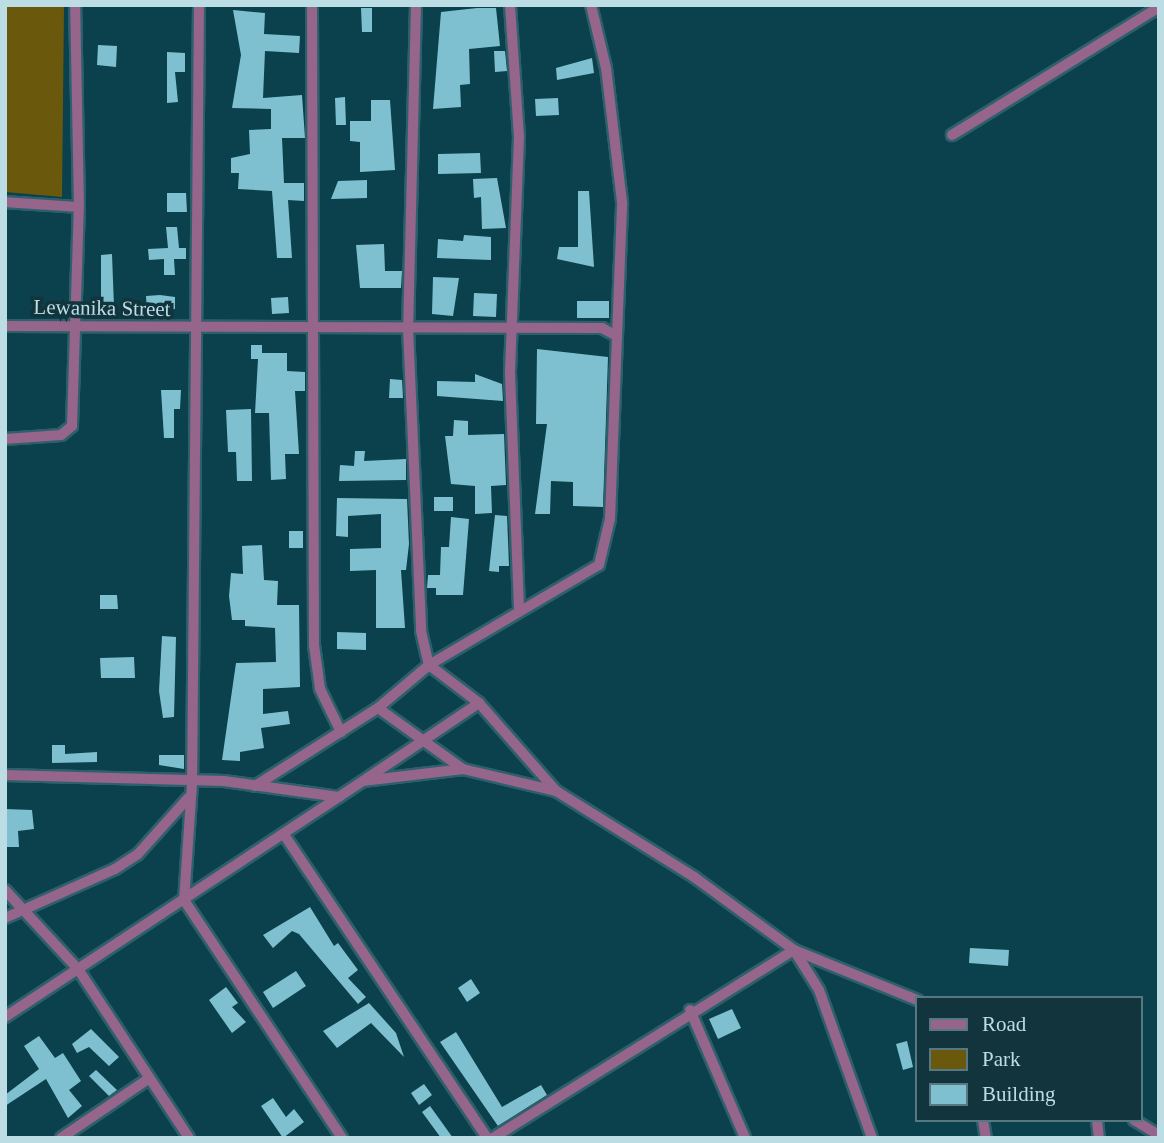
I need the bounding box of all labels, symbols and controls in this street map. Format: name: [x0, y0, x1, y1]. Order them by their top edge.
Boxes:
street label: Lewanika Street: [33, 294, 171, 322]
legend: [916, 996, 1143, 1122]
text: Road: [982, 1012, 1026, 1036]
text: Park: [982, 1047, 1021, 1071]
text: Building: [982, 1082, 1056, 1106]

